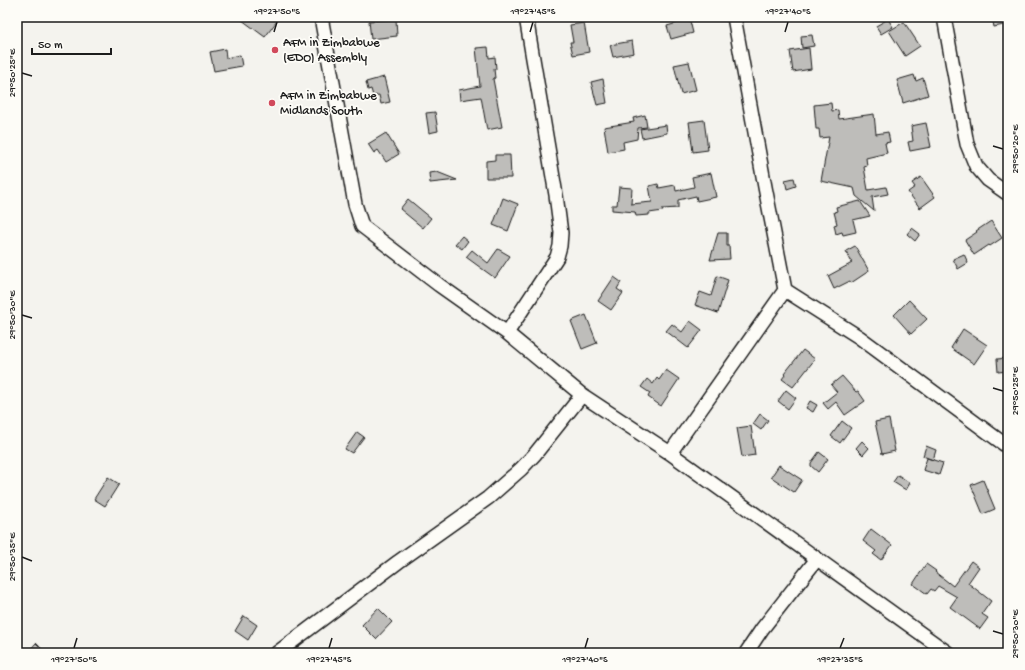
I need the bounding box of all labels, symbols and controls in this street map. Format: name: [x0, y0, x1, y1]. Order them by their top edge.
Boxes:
text: 19°27'50"S: [253, 6, 300, 18]
text: 19°27'45"S: [510, 6, 556, 18]
text: 19°27'40"S: [764, 6, 811, 18]
scale bar: [32, 30, 111, 56]
place label: AFM in Zimbabwe (EDO) Assembly: [283, 36, 380, 66]
text: 50 m: [38, 39, 63, 53]
marker: AFM in Zimbabwe (EDO) Assembly: [270, 45, 280, 55]
text: 29°50'25"E: [7, 48, 19, 97]
place label: AFM in Zimbabwe Midlands South: [280, 89, 377, 119]
marker: AFM in Zimbabwe Midlands South: [267, 98, 277, 108]
text: 29°50'20"E: [1010, 124, 1022, 173]
text: 29°50'30"E: [7, 290, 19, 340]
text: 29°50'25"E: [1010, 366, 1022, 415]
text: 29°50'35"E: [7, 532, 19, 581]
text: 29°50'30"E: [1010, 609, 1022, 659]
text: 19°27'50"S: [50, 654, 97, 666]
text: 19°27'45"S: [306, 654, 352, 666]
text: 19°27'40"S: [561, 654, 608, 666]
text: 19°27'35"S: [816, 654, 863, 666]

